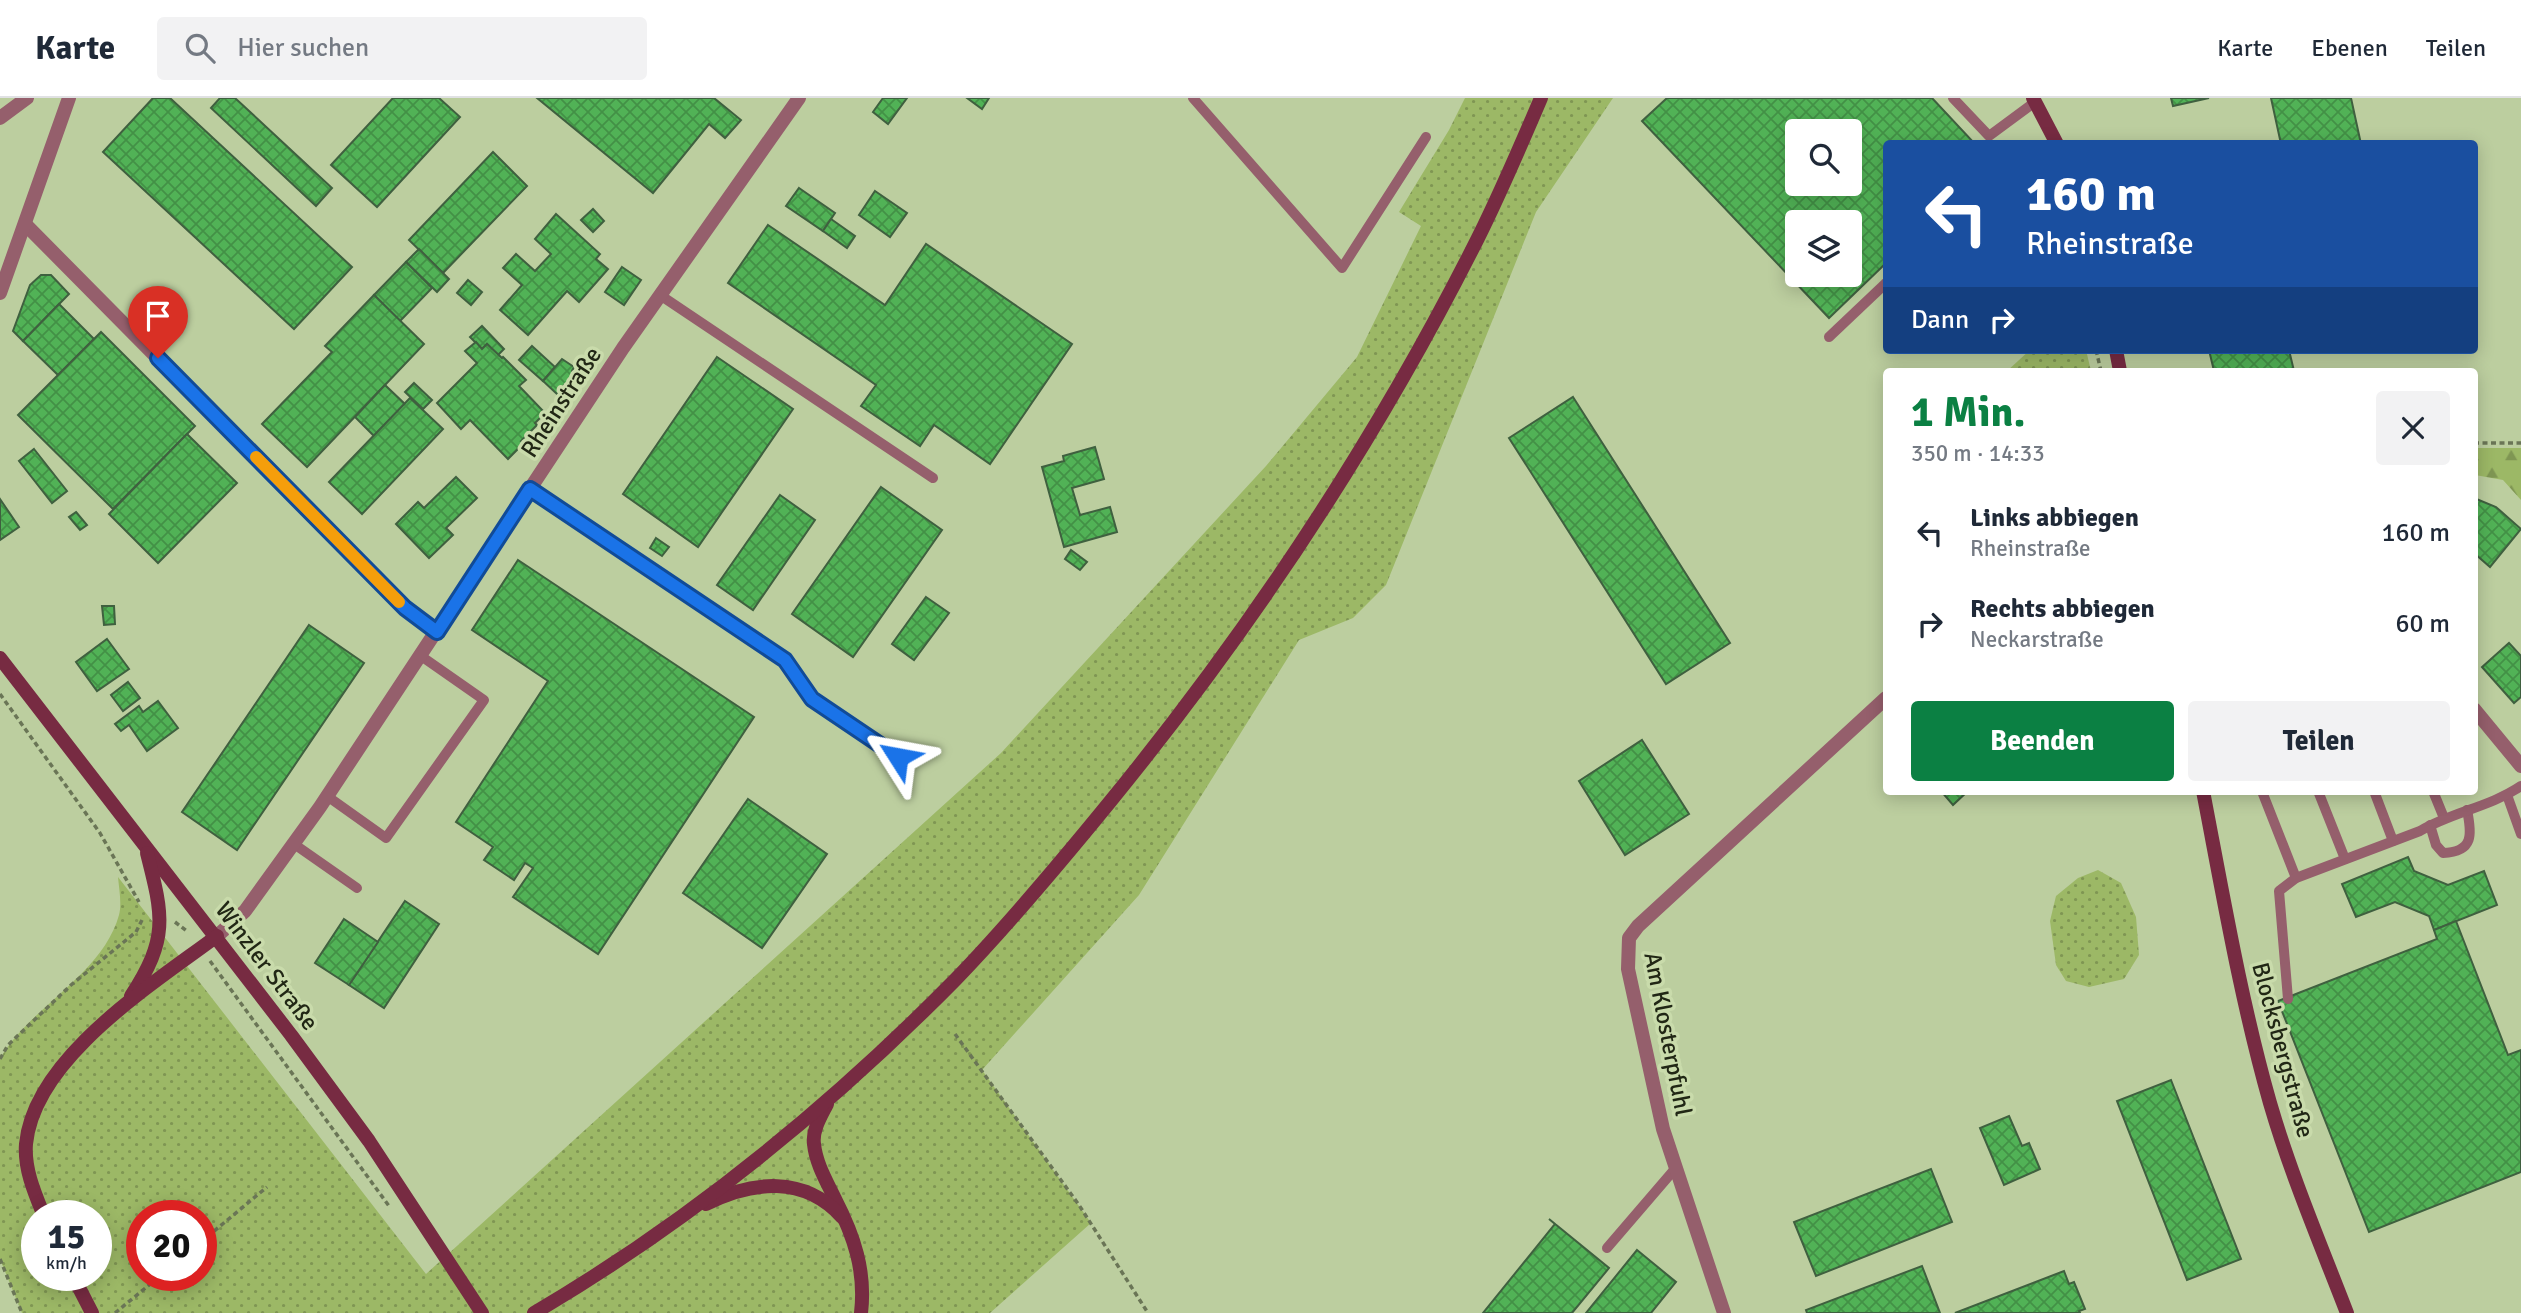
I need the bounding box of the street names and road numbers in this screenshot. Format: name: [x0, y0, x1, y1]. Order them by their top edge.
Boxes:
street label: Rheinstraße: [514, 341, 608, 463]
street label: Winzler Straße: [209, 896, 325, 1036]
street label: Am Klosterpfuhl: [1637, 950, 1699, 1118]
street label: Blocksbergstraße: [2245, 959, 2321, 1141]

